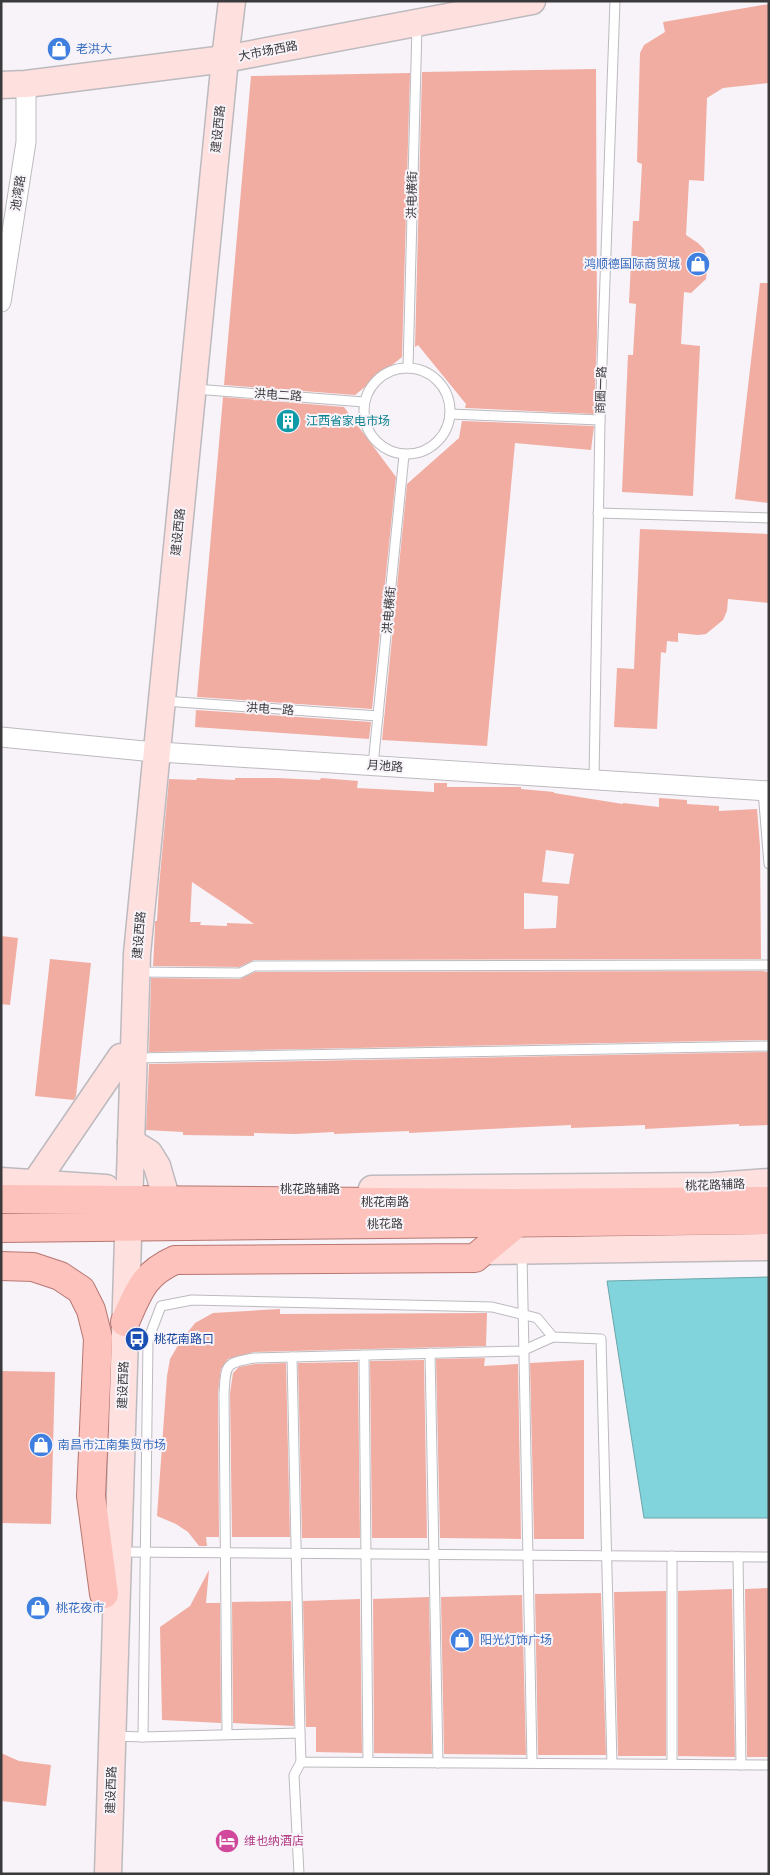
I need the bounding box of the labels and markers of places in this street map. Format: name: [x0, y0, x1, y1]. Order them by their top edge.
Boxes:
shop icon: 老洪大: [46, 36, 72, 62]
place label: 老洪大: [76, 41, 112, 55]
shop icon: 鸿顺德国际商贸城: [685, 251, 711, 277]
place label: 鸿顺德国际商贸城: [584, 256, 680, 270]
building icon: 江西省家电市场: [275, 408, 301, 434]
place label: 江西省家电市场: [306, 413, 390, 427]
bus stop icon: 桃花南路口: [124, 1326, 150, 1352]
place label: 桃花南路口: [154, 1331, 214, 1345]
shop icon: 南昌市江南集贸市场: [28, 1432, 54, 1458]
place label: 南昌市江南集贸市场: [58, 1437, 166, 1451]
shop icon: 桃花夜市: [25, 1595, 51, 1621]
place label: 桃花夜市: [56, 1600, 104, 1614]
shop icon: 阳光灯饰广场: [449, 1627, 475, 1653]
place label: 阳光灯饰广场: [480, 1632, 552, 1646]
hotel icon: 维也纳酒店: [214, 1828, 240, 1854]
place label: 维也纳酒店: [244, 1833, 304, 1847]

